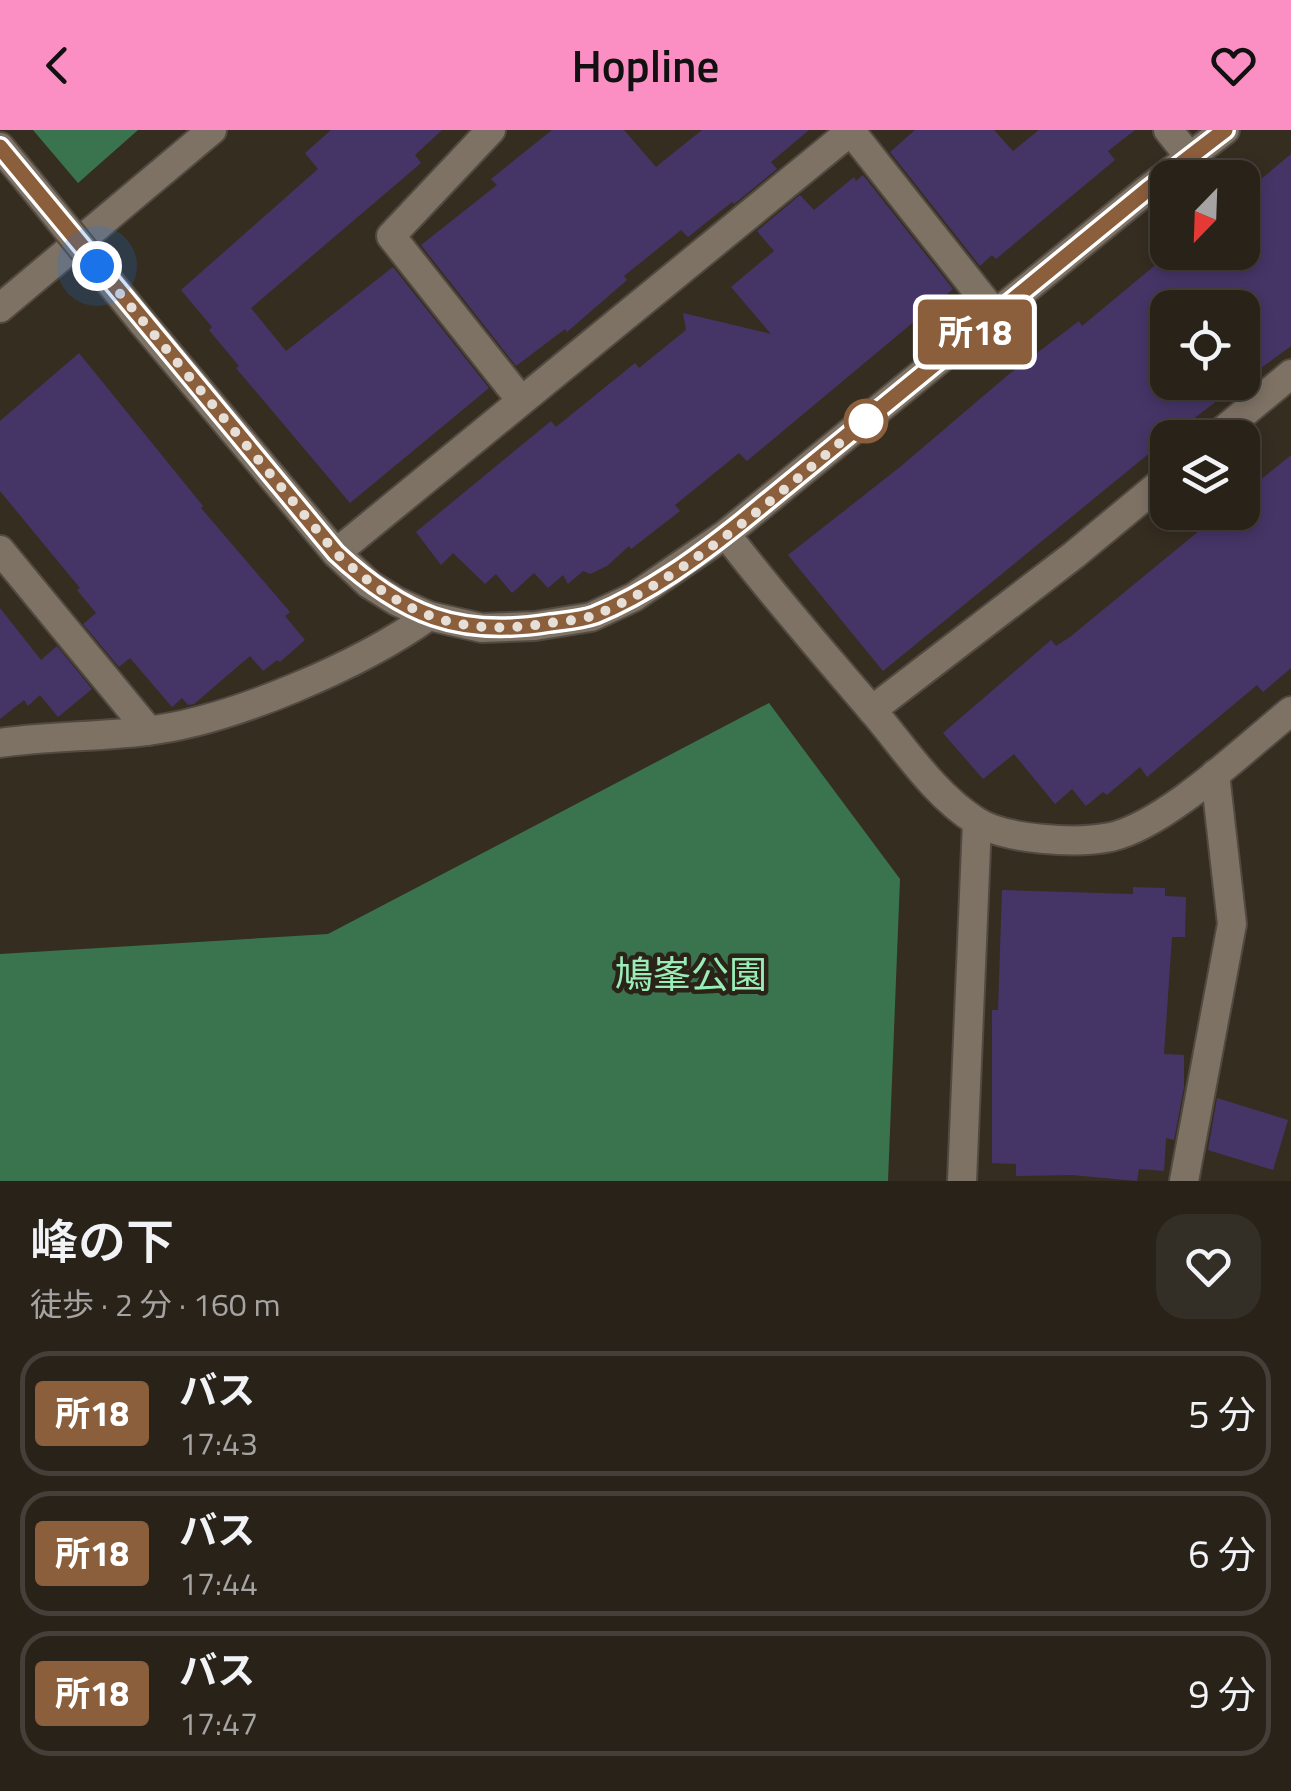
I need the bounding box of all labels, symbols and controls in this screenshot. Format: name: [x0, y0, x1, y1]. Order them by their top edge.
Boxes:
text: Hopline: [572, 31, 719, 99]
icon: back: [30, 38, 85, 93]
icon: heart: [1206, 38, 1261, 93]
north arrow: [1150, 160, 1260, 270]
map controls: [1150, 160, 1260, 530]
your location: [72, 241, 122, 291]
button: locate: [1150, 290, 1260, 400]
line badge: 所18: [918, 300, 1032, 364]
text: 所18: [938, 305, 1012, 359]
unlabelled marker: [845, 400, 887, 442]
button: layers: [1150, 420, 1260, 530]
park label: 鳩峯公園: [615, 945, 767, 1003]
text: 峰の下: [30, 1205, 174, 1278]
button: heart: [1156, 1214, 1261, 1319]
text: 徒歩 · 2 分 · 160 m: [30, 1280, 281, 1328]
text: バス: [179, 1361, 255, 1419]
text: 5 分: [1188, 1385, 1256, 1443]
text: 所18: [55, 1386, 129, 1440]
text: 17:43: [179, 1419, 258, 1467]
text: バス: [179, 1501, 255, 1559]
text: 6 分: [1188, 1525, 1256, 1583]
text: 所18: [55, 1526, 129, 1580]
text: 17:44: [179, 1559, 258, 1607]
text: バス: [179, 1641, 255, 1699]
text: 9 分: [1188, 1665, 1256, 1723]
text: 所18: [55, 1666, 129, 1720]
text: 17:47: [179, 1699, 258, 1747]

